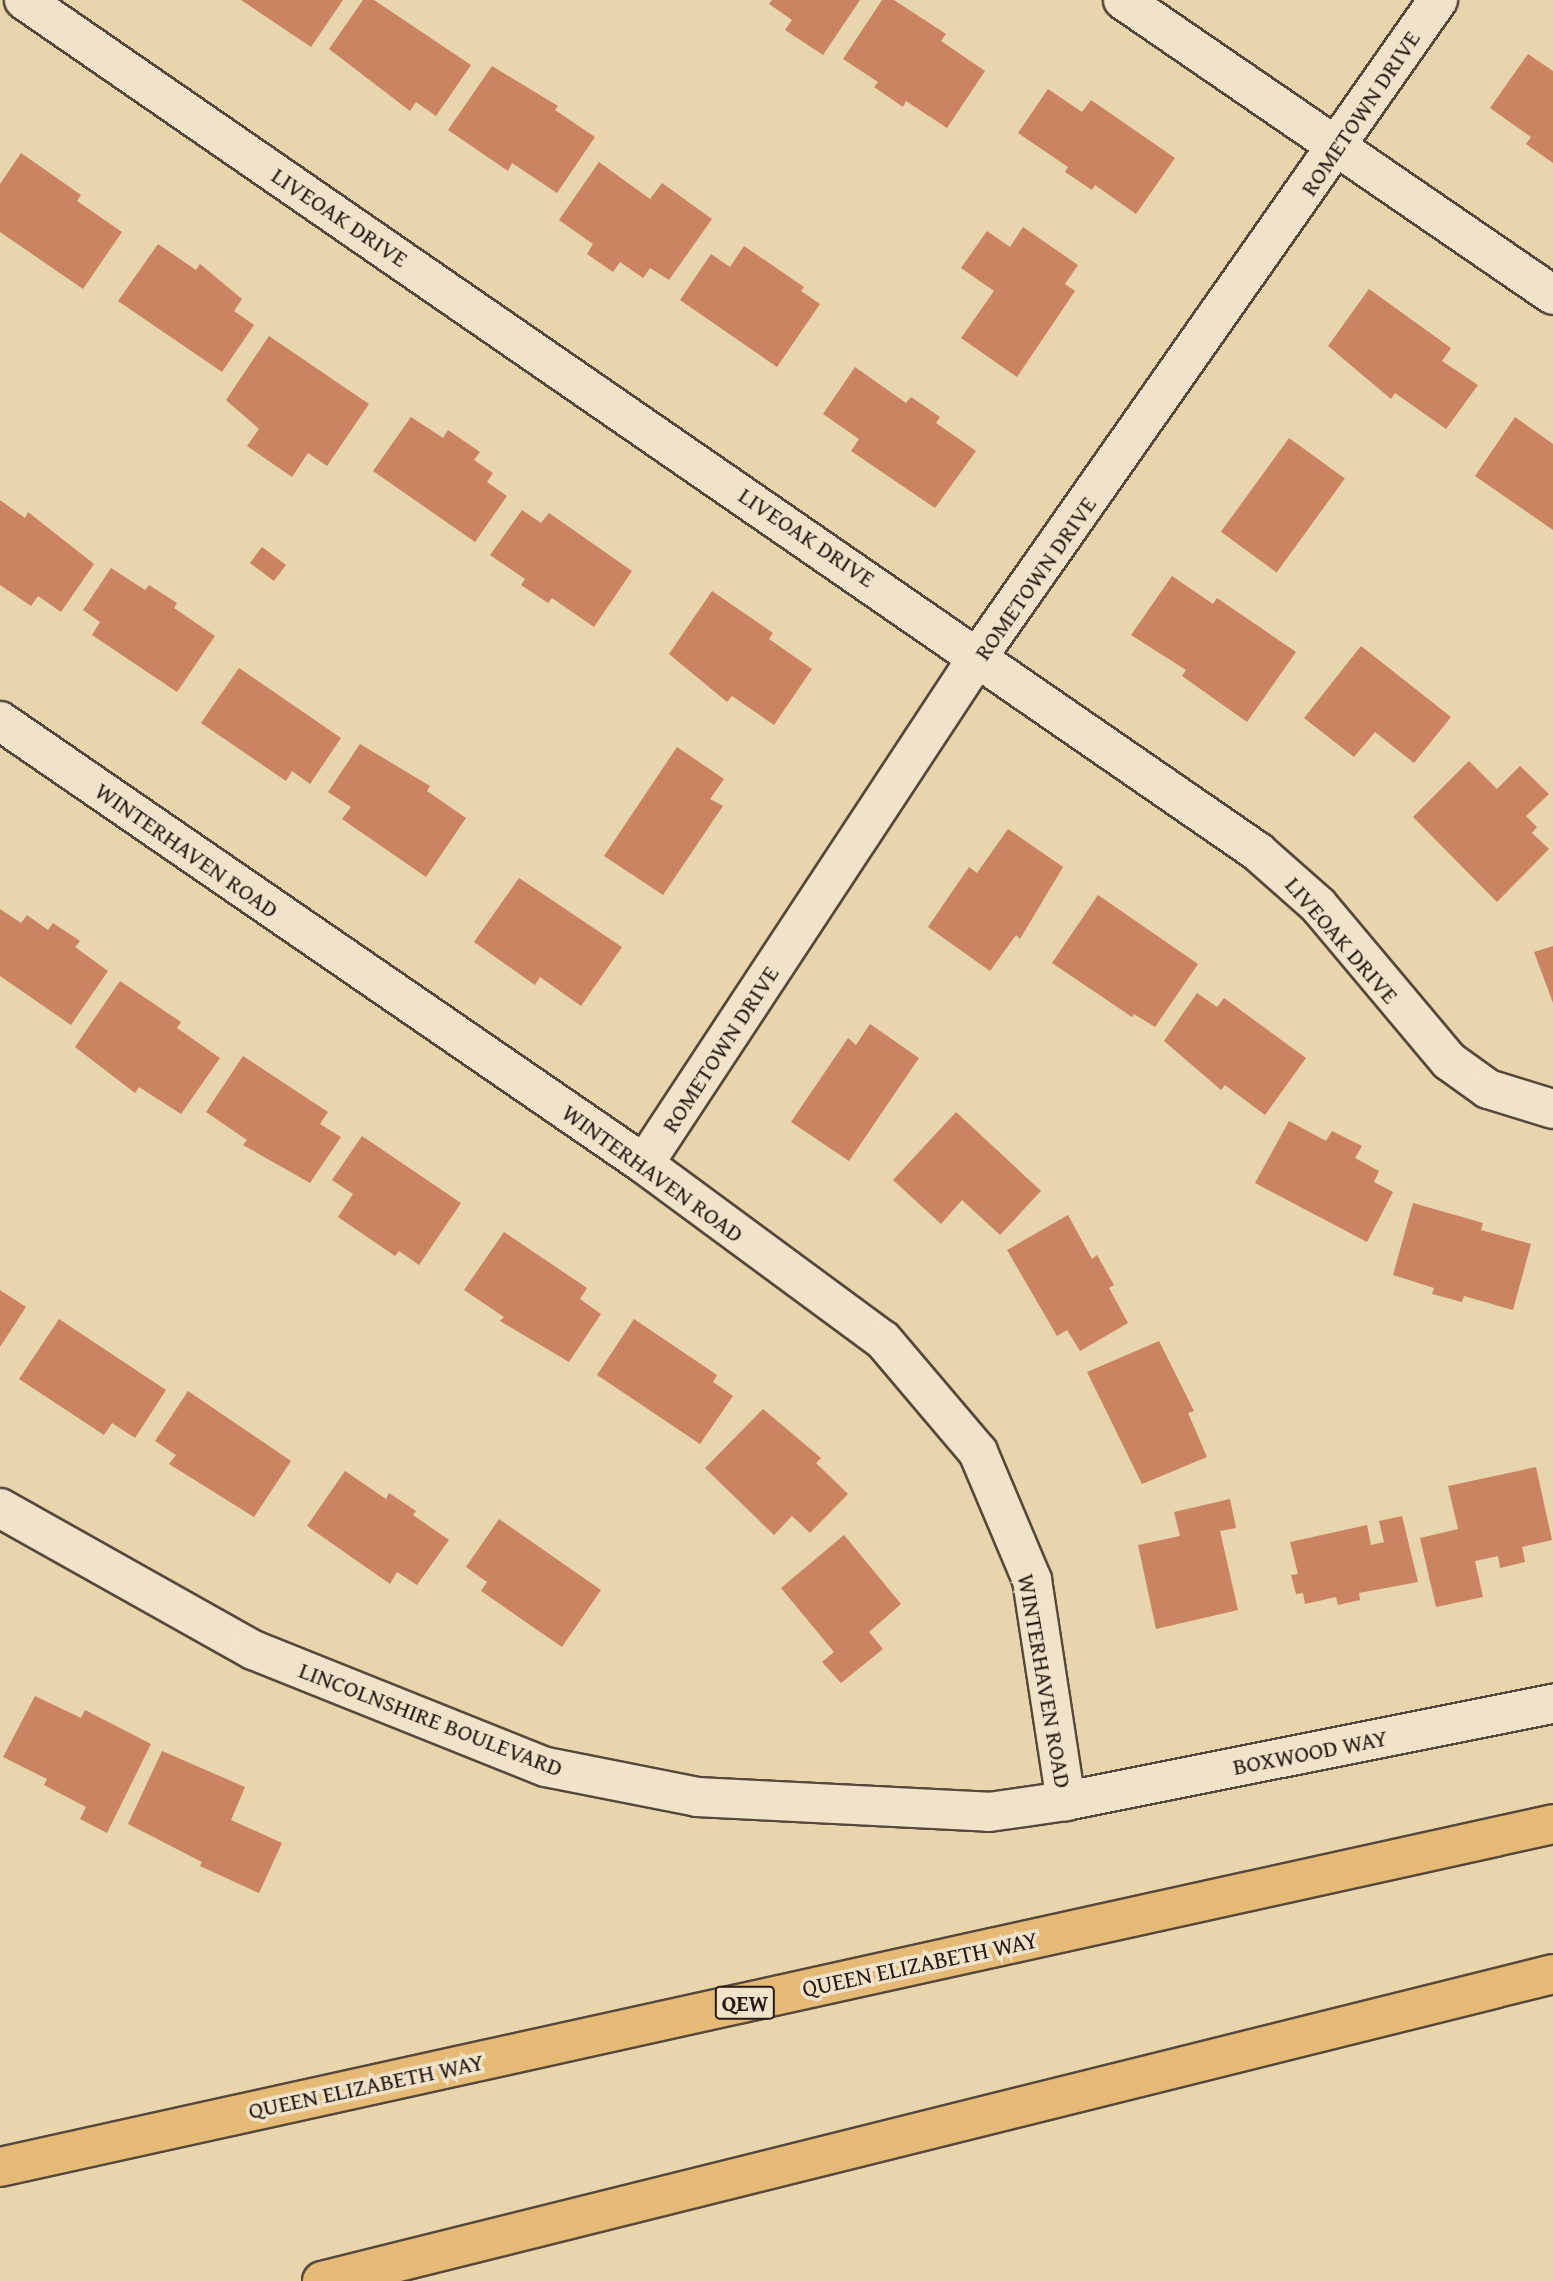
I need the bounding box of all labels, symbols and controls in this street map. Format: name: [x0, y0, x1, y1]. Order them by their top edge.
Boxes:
street label: ROMETOWN DRIVE: [1294, 25, 1426, 201]
street label: LIVEOAK DRIVE: [266, 161, 414, 273]
street label: LIVEOAK DRIVE: [733, 481, 881, 593]
street label: ROMETOWN DRIVE: [968, 491, 1102, 665]
street label: WINTERHAVEN ROAD: [90, 776, 284, 924]
street label: LIVEOAK DRIVE: [1279, 871, 1405, 1009]
street label: ROMETOWN DRIVE: [655, 960, 785, 1138]
street label: WINTERHAVEN ROAD: [557, 1098, 749, 1248]
street label: WINTERHAVEN ROAD: [1012, 1572, 1078, 1790]
street label: LINCOLNSHIRE BOULEVARD: [295, 1655, 567, 1783]
street label: BOXWOOD WAY: [1230, 1723, 1390, 1781]
street label: QUEEN ELIZABETH WAY: [800, 1925, 1040, 2003]
road number: QEW: [714, 1984, 776, 2022]
street label: QUEEN ELIZABETH WAY: [246, 2047, 486, 2125]

